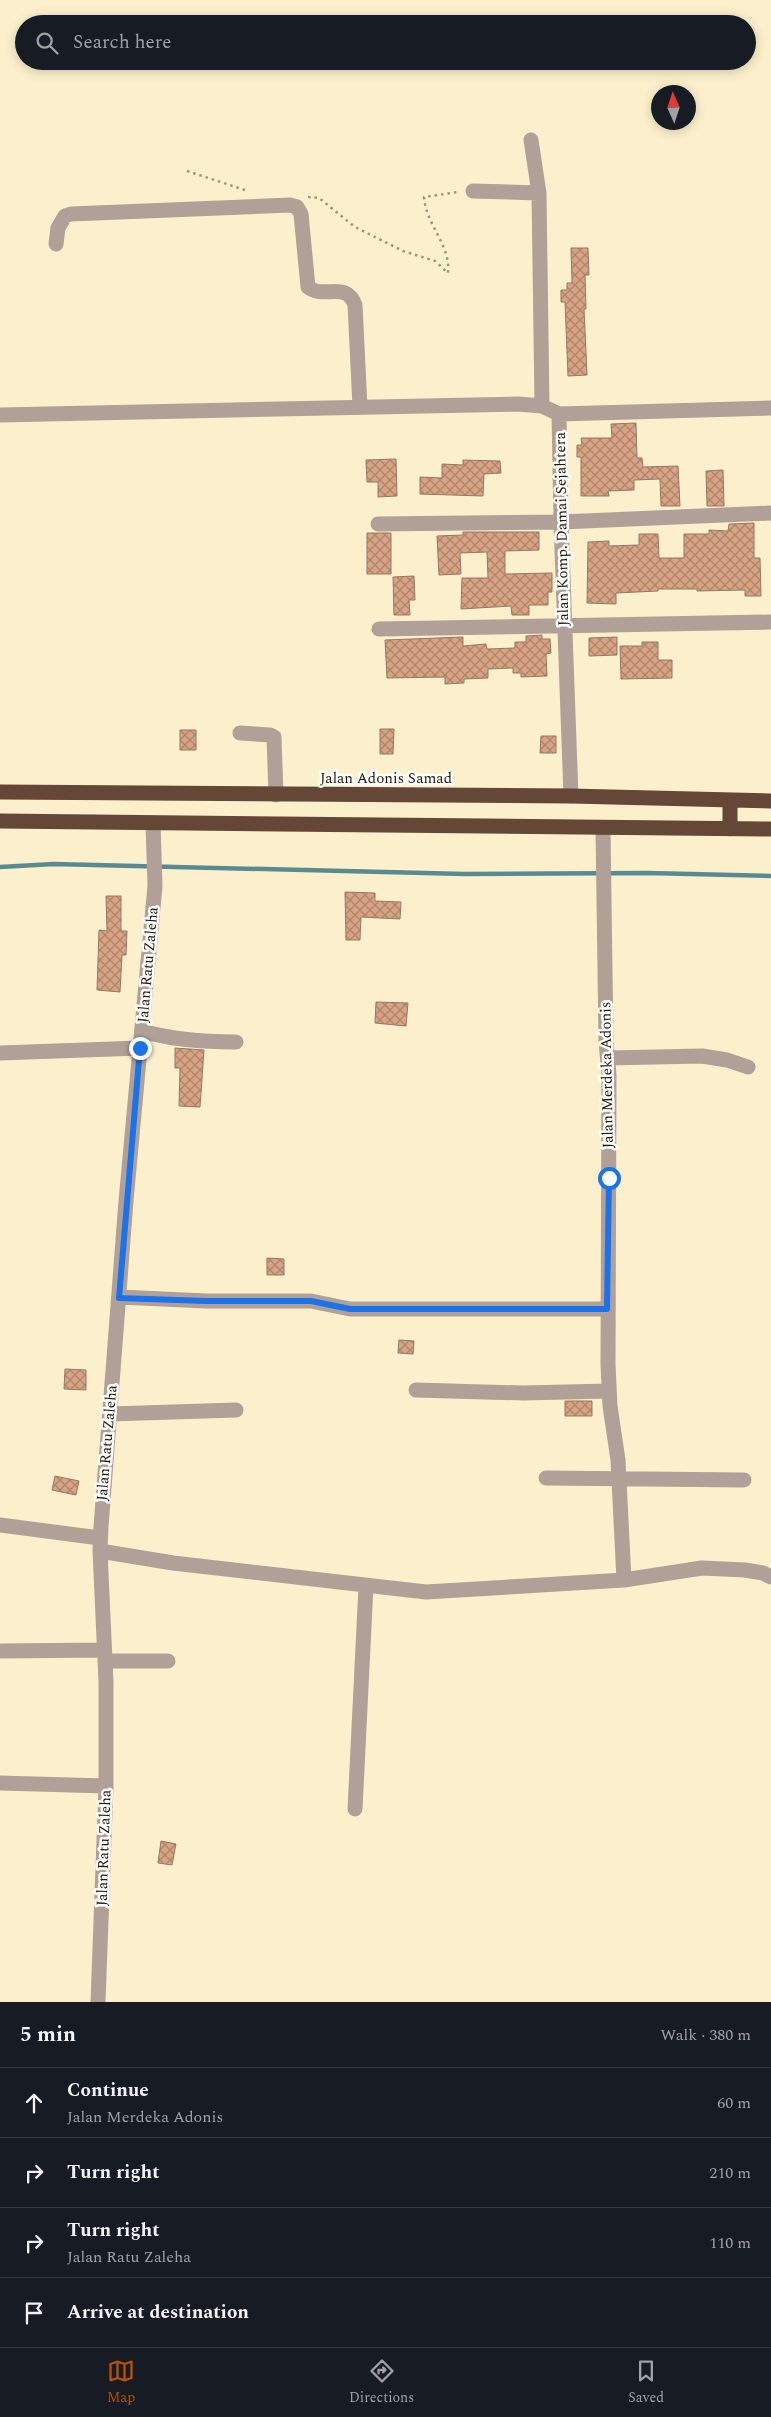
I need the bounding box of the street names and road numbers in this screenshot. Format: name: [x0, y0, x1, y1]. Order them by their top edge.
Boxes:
street label: Jalan Komp. Damai Sejahtera: [549, 431, 575, 626]
street label: Jalan Adonis Samad: [320, 767, 452, 790]
street label: Jalan Ratu Zaleha: [131, 905, 165, 1024]
street label: Jalan Merdeka Adonis: [594, 1001, 620, 1149]
street label: Jalan Ratu Zaleha: [90, 1383, 124, 1502]
street label: Jalan Ratu Zaleha: [90, 1789, 118, 1907]

